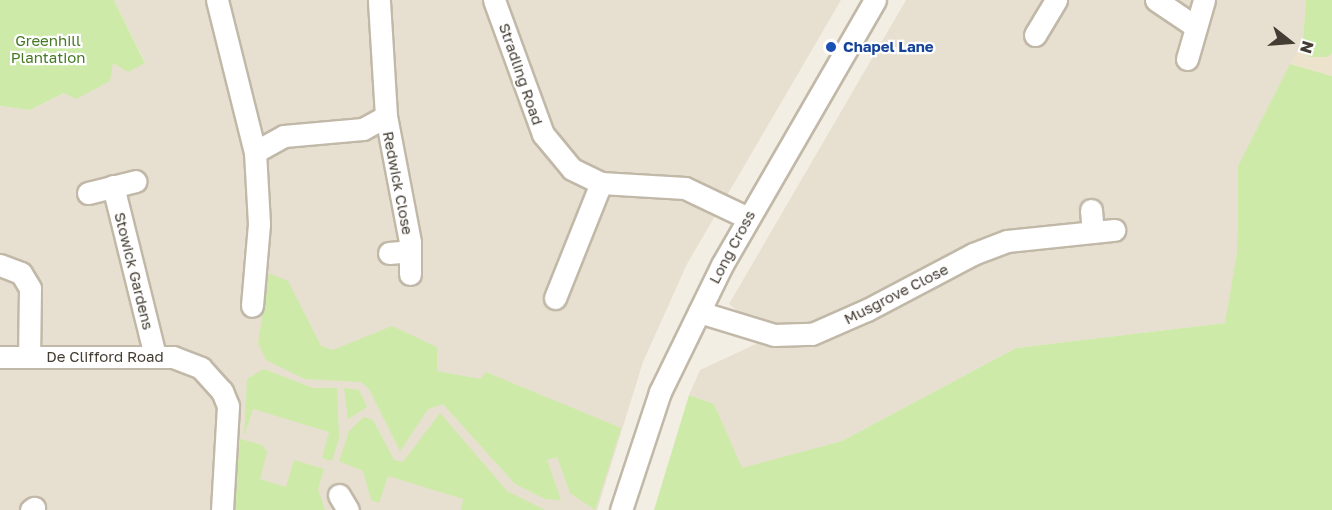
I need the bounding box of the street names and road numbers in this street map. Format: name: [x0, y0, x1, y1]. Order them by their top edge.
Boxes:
street label: Stradling Road: [495, 21, 547, 127]
street label: Redwick Close: [379, 130, 417, 236]
street label: Long Cross: [705, 207, 759, 287]
street label: Stowick Gardens: [111, 210, 157, 332]
street label: Musgrove Close: [841, 260, 951, 328]
street label: De Clifford Road: [46, 348, 164, 366]

